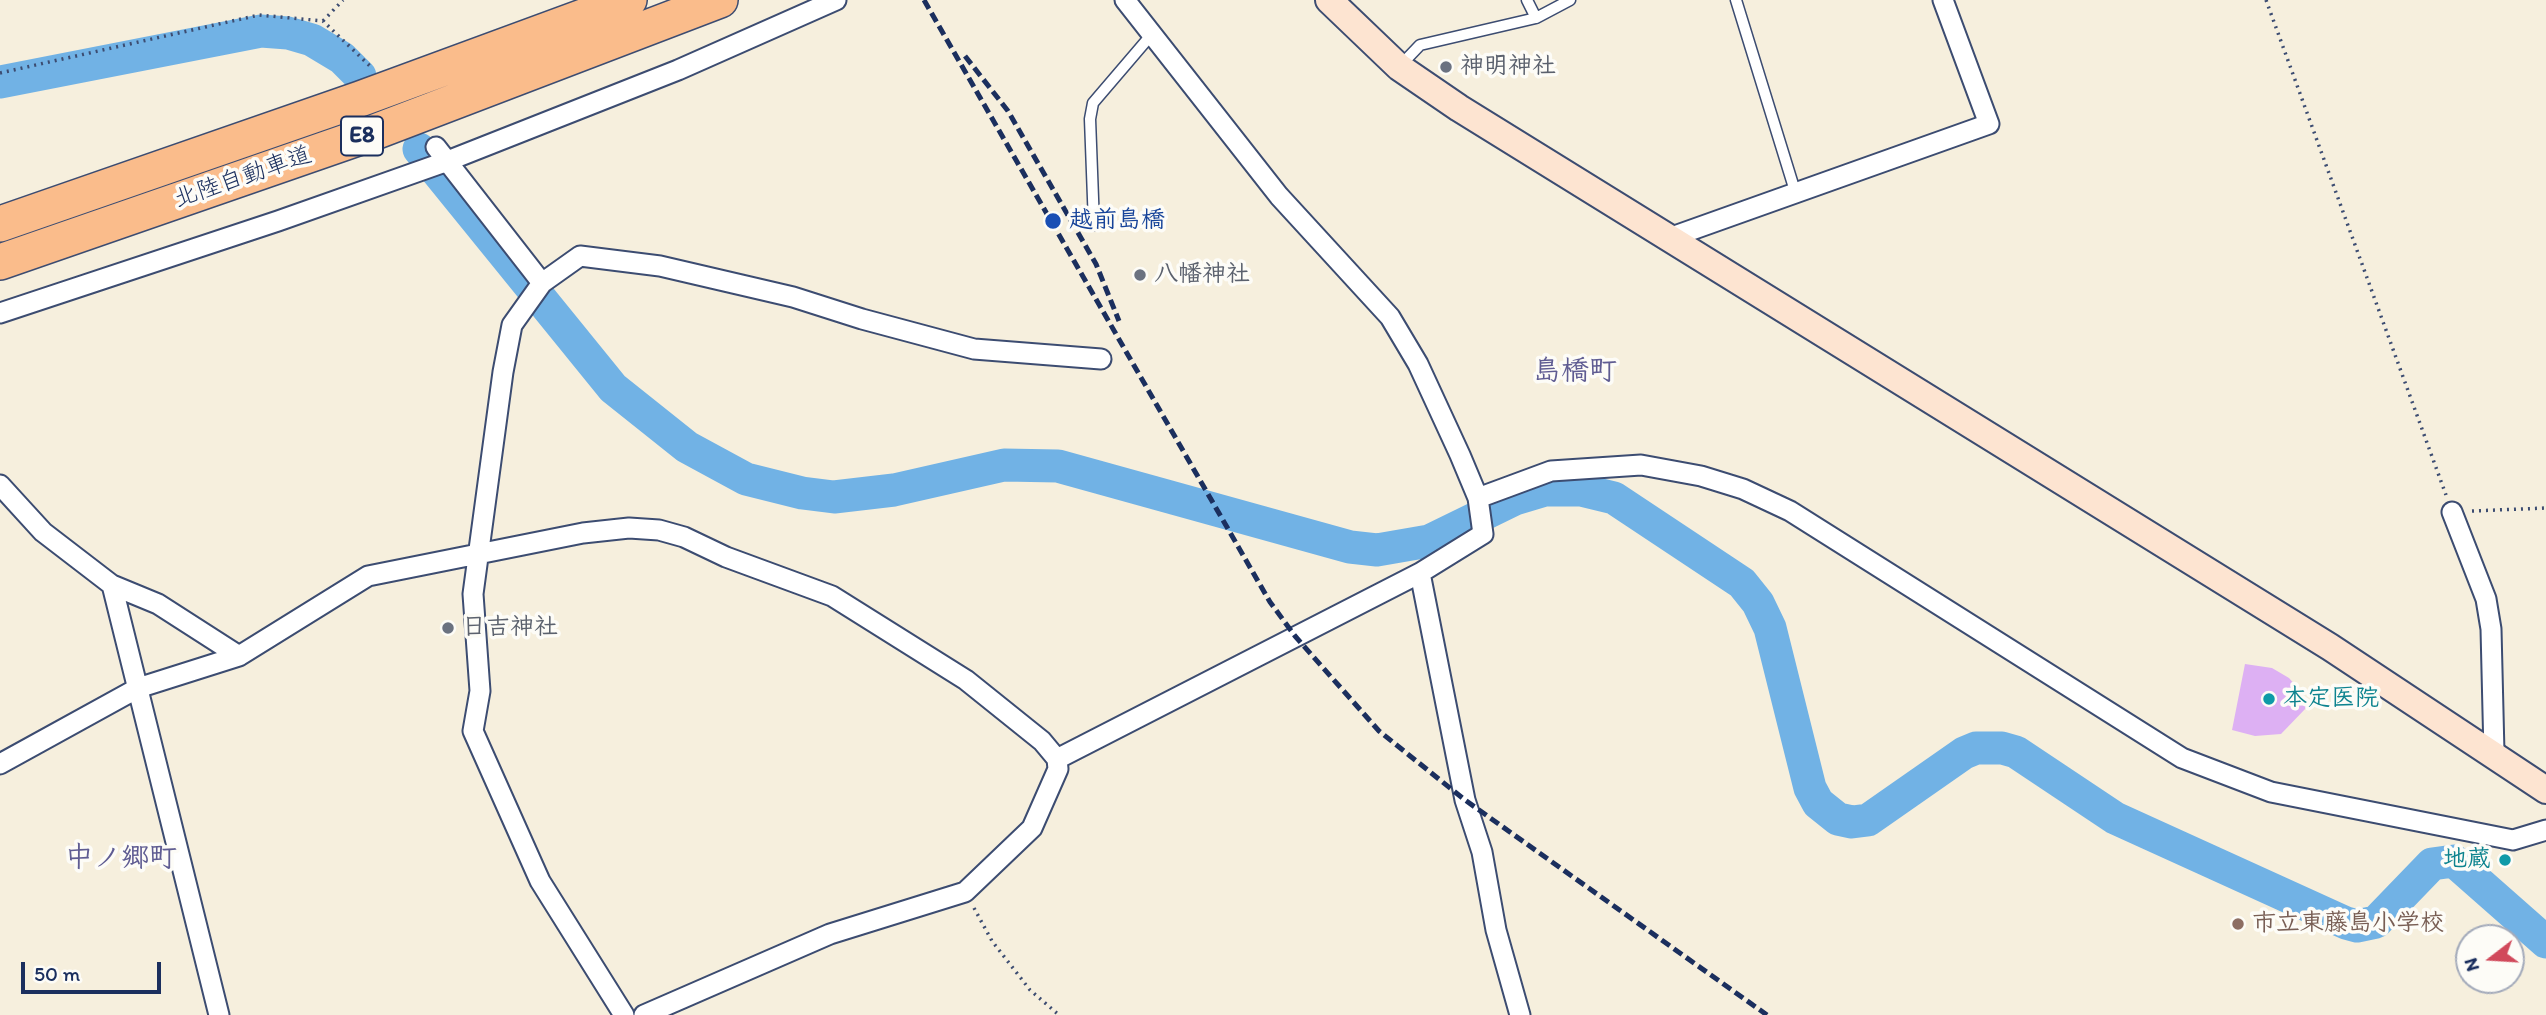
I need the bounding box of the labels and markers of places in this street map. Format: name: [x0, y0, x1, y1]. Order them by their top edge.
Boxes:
place label: 神明神社: [1460, 53, 1556, 81]
marker: 神明神社: [1438, 59, 1454, 75]
place label: 越前島橋: [1069, 207, 1165, 235]
marker: 越前島橋: [1043, 211, 1063, 231]
place label: 八幡神社: [1154, 261, 1250, 289]
marker: 八幡神社: [1132, 267, 1148, 283]
place label: 日吉神社: [462, 614, 558, 642]
marker: 日吉神社: [440, 620, 456, 636]
place label: 本定医院: [2283, 685, 2379, 713]
marker: 本定医院: [2261, 691, 2277, 707]
place label: 地蔵: [2443, 846, 2491, 874]
marker: 地蔵: [2497, 852, 2513, 868]
place label: 市立東藤島小学校: [2252, 910, 2444, 938]
marker: 市立東藤島小学校: [2230, 916, 2246, 932]

